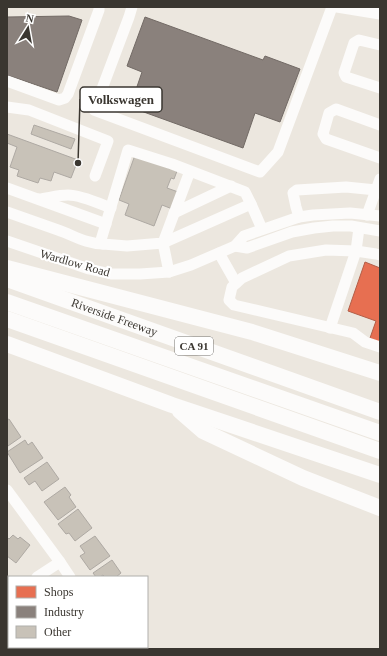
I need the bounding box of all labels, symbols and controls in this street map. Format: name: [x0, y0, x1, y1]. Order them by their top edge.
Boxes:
north arrow: [8, 8, 48, 48]
text: N: [25, 12, 35, 25]
callout: Volkswagen: [80, 87, 162, 112]
text: Volkswagen: [88, 92, 155, 107]
street label: Wardlow Road: [38, 246, 112, 280]
street label: Riverside Freeway: [69, 296, 159, 339]
road number: CA 91: [175, 337, 213, 355]
legend: [8, 576, 148, 648]
text: Shops: [44, 585, 74, 599]
text: Industry: [44, 605, 84, 619]
text: Other: [44, 625, 71, 639]

